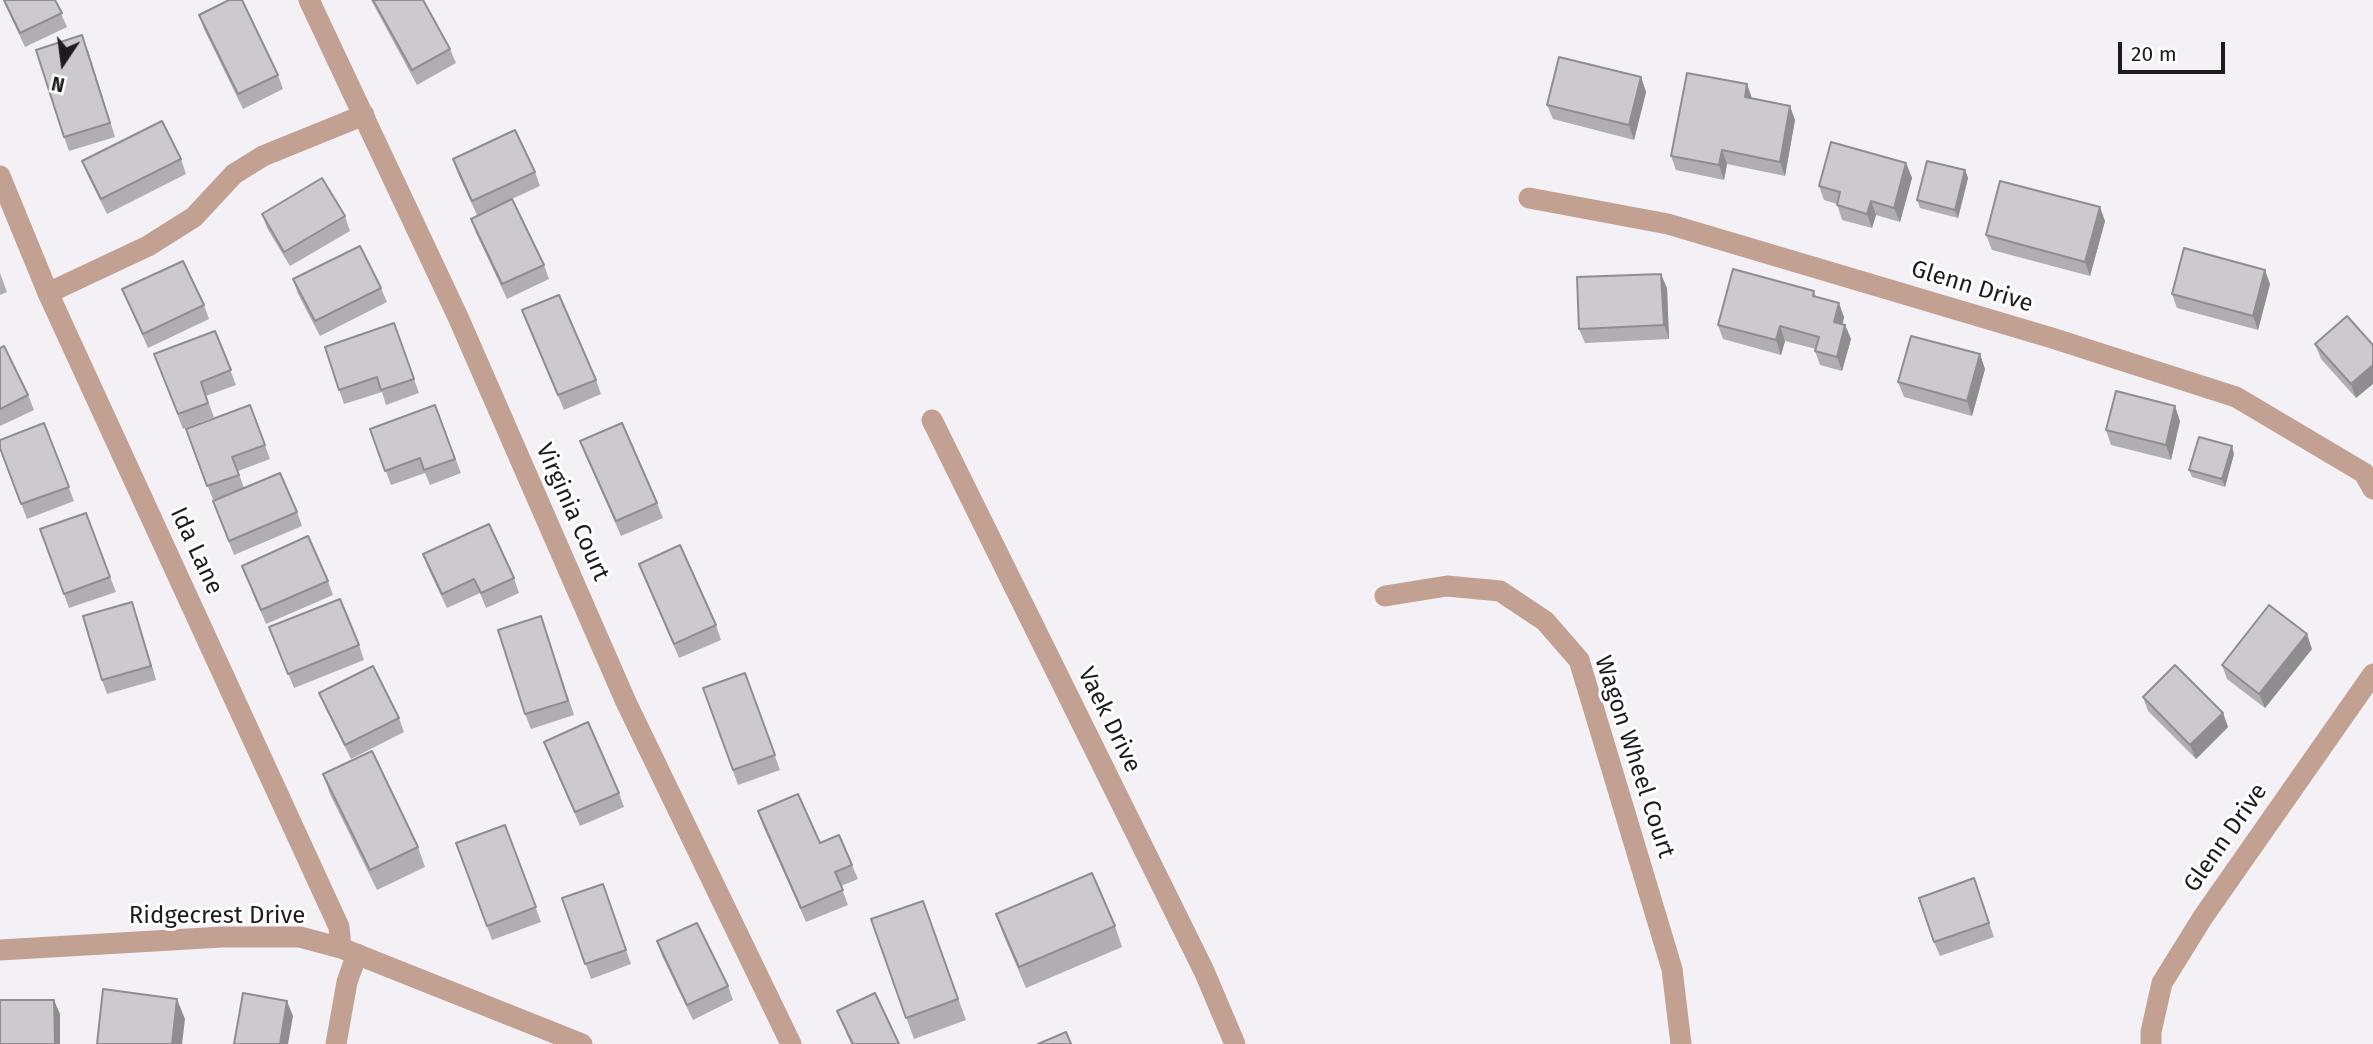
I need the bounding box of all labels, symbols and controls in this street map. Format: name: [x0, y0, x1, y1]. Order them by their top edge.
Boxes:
north arrow: [28, 28, 98, 98]
scale bar: [2121, 28, 2228, 72]
text: 20 m: [2131, 41, 2177, 67]
text: N: [49, 71, 67, 97]
street label: Glenn Drive: [1908, 255, 2036, 319]
street label: Virginia Court: [529, 439, 615, 585]
street label: Ida Lane: [163, 503, 229, 599]
street label: Wagon Wheel Court: [1588, 652, 1680, 862]
street label: Vaek Drive: [1071, 663, 1147, 777]
street label: Glenn Drive: [2178, 778, 2274, 898]
street label: Ridgecrest Drive: [129, 902, 305, 930]

